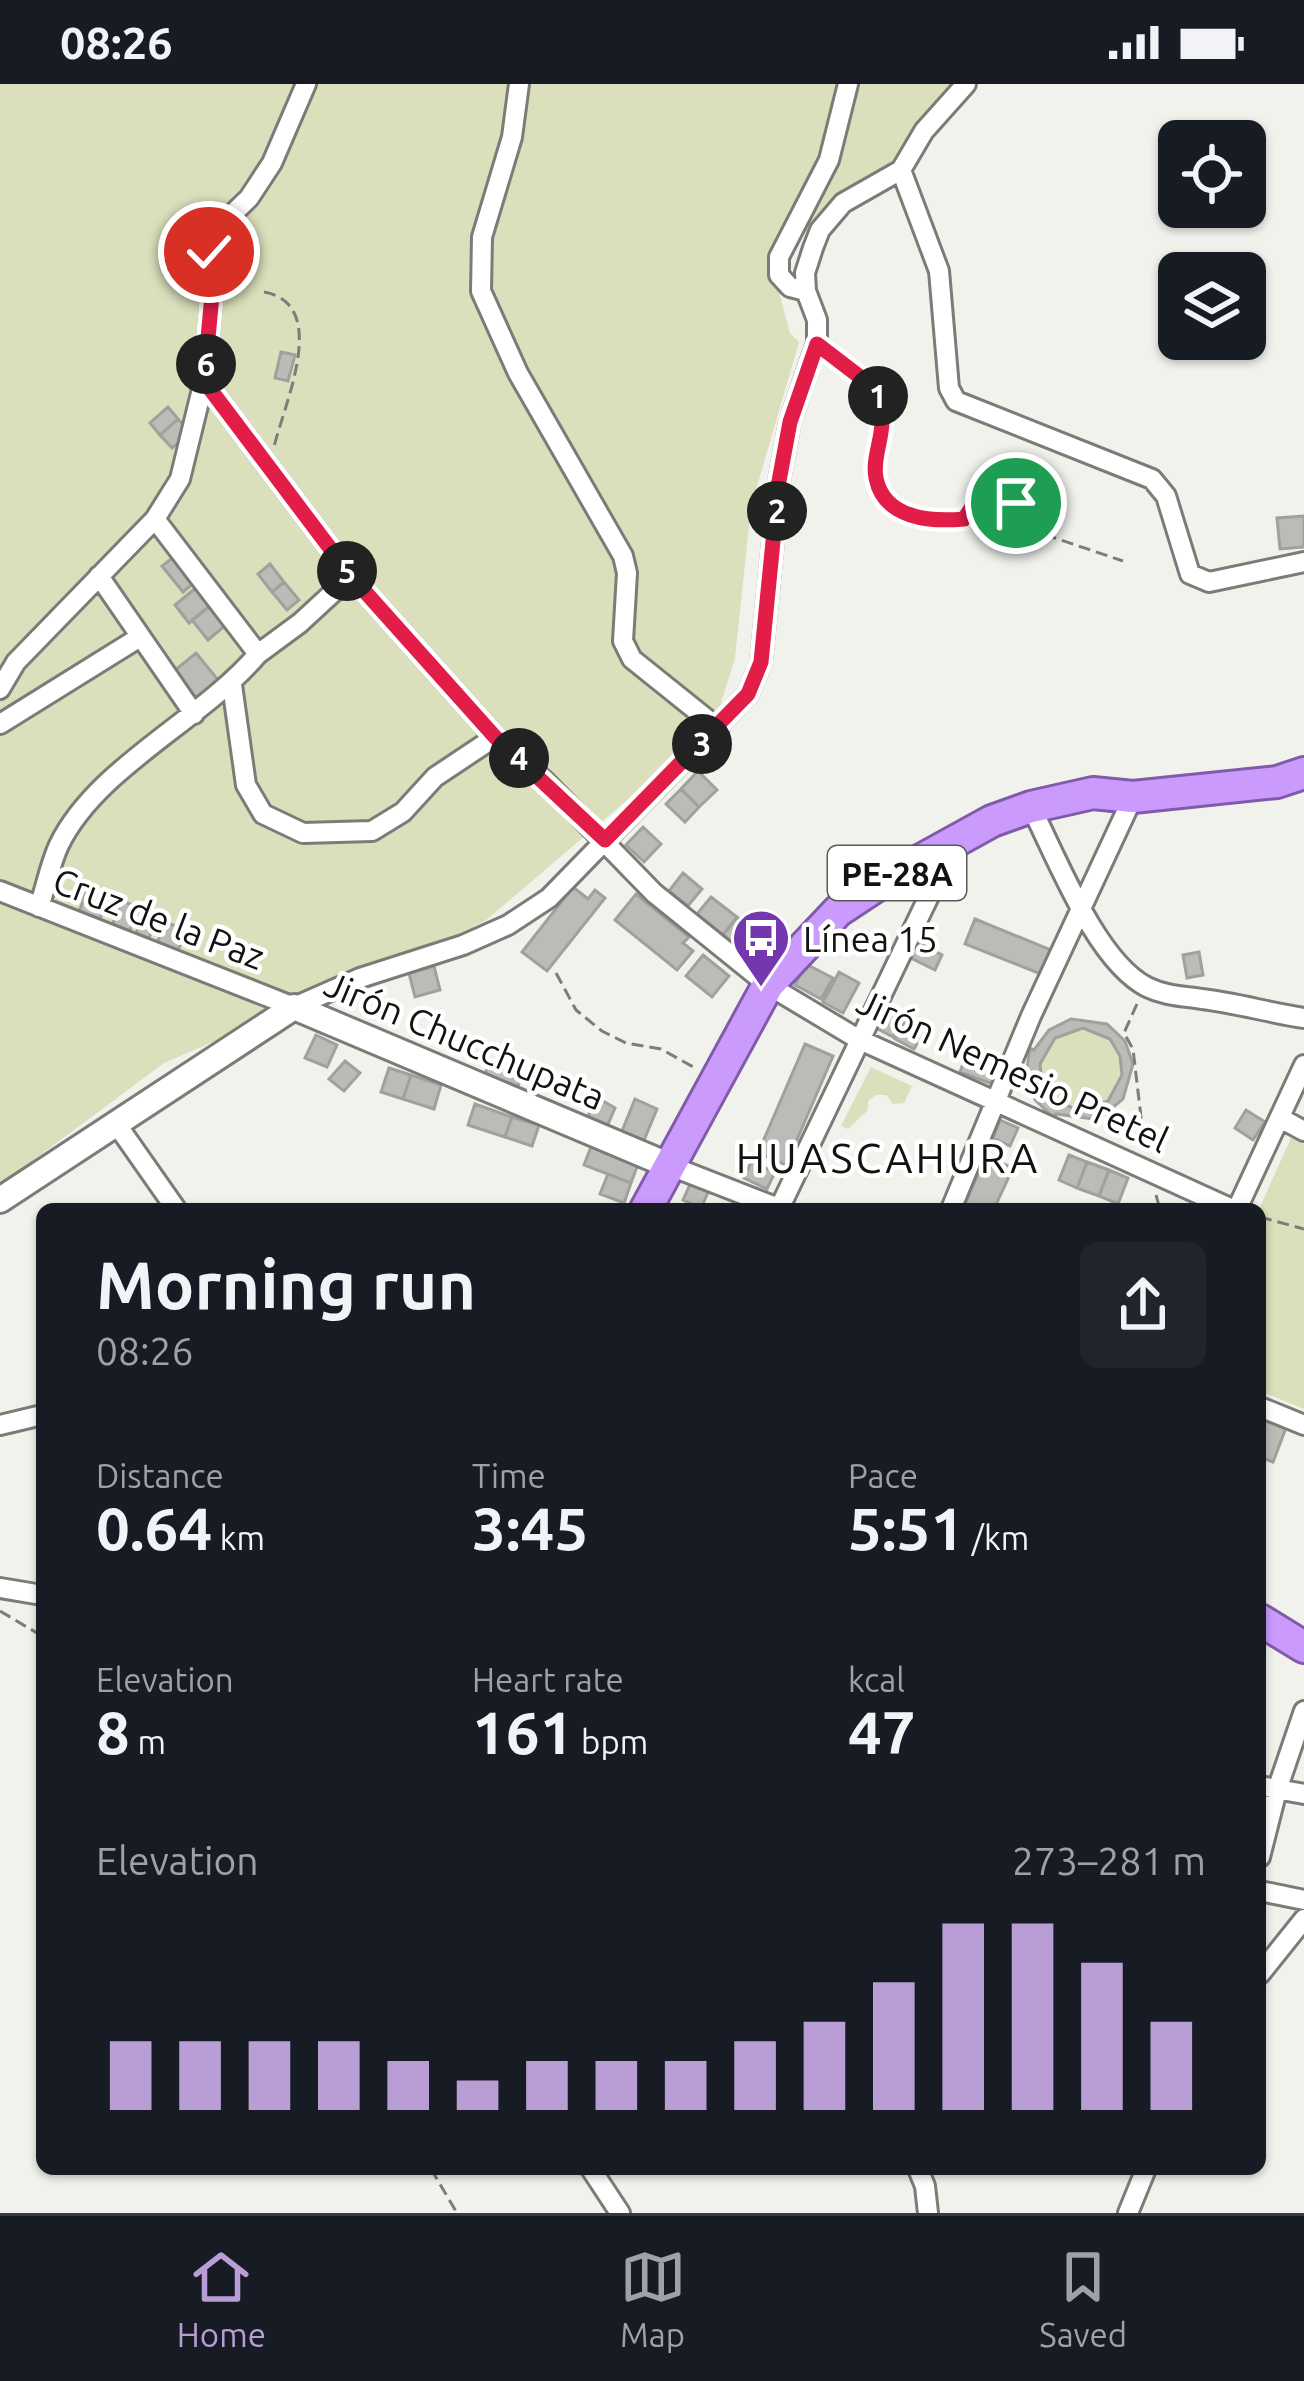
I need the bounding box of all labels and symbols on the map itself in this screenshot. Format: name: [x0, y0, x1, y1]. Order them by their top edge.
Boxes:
pin: [158, 201, 260, 303]
pin: 6: [176, 334, 236, 394]
pin: 1: [848, 366, 908, 426]
pin: [965, 452, 1067, 554]
pin: 2: [747, 481, 807, 541]
pin: 5: [317, 541, 377, 601]
pin: 3: [672, 714, 732, 774]
pin: 4: [489, 728, 549, 788]
road number: PE-28A: [828, 846, 966, 900]
street label: Cruz de la Paz: [48, 859, 270, 977]
bus stop icon: Línea 15: [730, 907, 792, 989]
place label: Línea 15: [803, 918, 938, 959]
street label: Jirón Chucchupata: [319, 963, 611, 1117]
street label: Jirón Nemesio Pretel: [851, 980, 1175, 1160]
district label: HUASCAHURA: [736, 1134, 1040, 1181]

